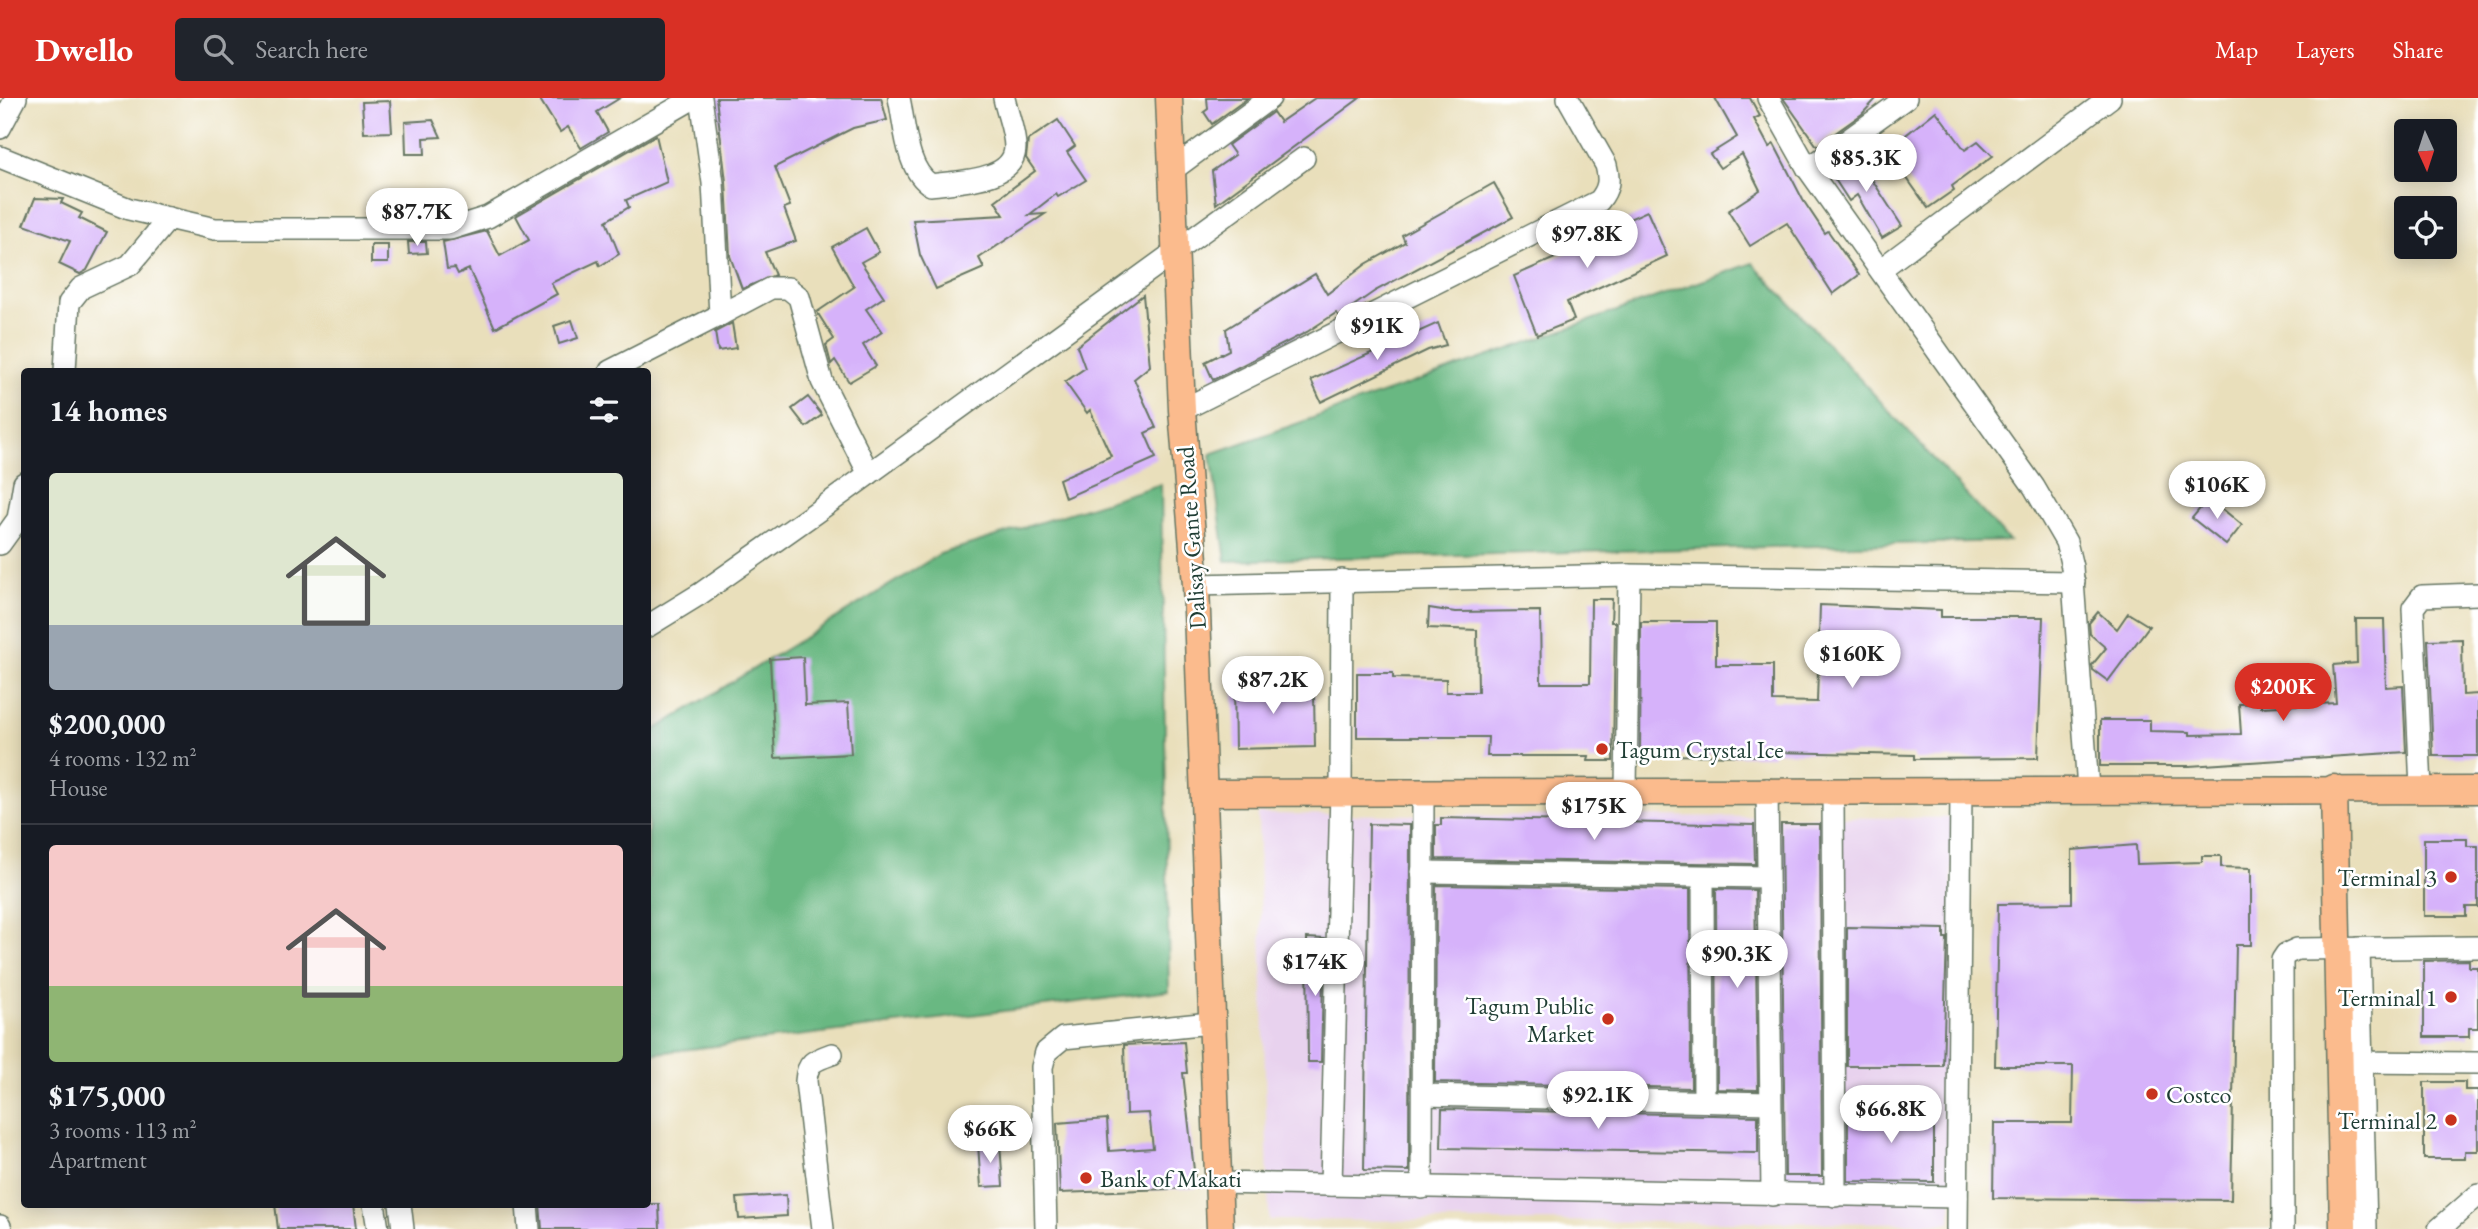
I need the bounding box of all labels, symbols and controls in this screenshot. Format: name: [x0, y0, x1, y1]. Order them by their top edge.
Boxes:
search box: [175, 18, 665, 81]
text: Dwello: [35, 28, 133, 71]
icon: search: [199, 30, 237, 68]
text: Search here: [255, 32, 368, 66]
text: Map: [2215, 34, 2258, 65]
text: Layers: [2296, 34, 2355, 65]
text: Share: [2393, 34, 2443, 65]
north arrow: [2394, 119, 2457, 182]
map controls: [2394, 119, 2457, 259]
pin: $85.3K: [1809, 134, 1923, 194]
text: $85.3K: [1831, 142, 1901, 172]
pin: $87.7K: [360, 188, 474, 248]
text: $87.7K: [382, 196, 452, 226]
button: locate: [2394, 196, 2457, 259]
pin: $97.8K: [1530, 211, 1644, 270]
text: $97.8K: [1552, 218, 1622, 248]
pin: $91K: [1336, 302, 1418, 362]
text: $91K: [1351, 310, 1403, 340]
text: 14 homes: [49, 391, 167, 430]
icon: filters: [585, 391, 623, 429]
street label: Dalisay Gante Road: [1169, 445, 1213, 631]
pin: $106K: [2168, 462, 2266, 521]
text: $106K: [2185, 469, 2249, 499]
icon: home: [273, 518, 399, 644]
pin: $160K: [1803, 630, 1901, 690]
text: $160K: [1820, 638, 1884, 668]
pin: $87.2K: [1216, 656, 1330, 716]
text: $87.2K: [1238, 664, 1308, 694]
pin: $200K: [2234, 664, 2332, 723]
text: $200K: [2251, 671, 2315, 701]
text: $200,000: [49, 704, 165, 743]
place label: Tagum Crystal Ice: [1616, 734, 1784, 765]
marker: Tagum Crystal Ice: [1594, 741, 1610, 757]
text: 4 rooms · 132 m²: [49, 743, 197, 773]
text: House: [49, 773, 108, 803]
pin: $175K: [1545, 782, 1643, 842]
text: $175K: [1562, 790, 1626, 820]
place label: Terminal 3: [2337, 862, 2437, 893]
marker: Terminal 3: [2443, 869, 2459, 885]
icon: home: [273, 890, 399, 1016]
pin: $90.3K: [1680, 930, 1794, 990]
text: $90.3K: [1702, 938, 1772, 968]
pin: $174K: [1266, 939, 1364, 998]
text: $174K: [1283, 946, 1347, 976]
place label: Terminal 1: [2337, 982, 2437, 1013]
marker: Terminal 1: [2443, 989, 2459, 1005]
place label: Tagum Public Market: [1465, 990, 1594, 1049]
marker: Tagum Public Market: [1600, 1011, 1616, 1027]
pin: $92.1K: [1541, 1072, 1655, 1131]
text: $175,000: [49, 1076, 165, 1115]
text: $92.1K: [1563, 1079, 1633, 1109]
place label: Costco: [2166, 1079, 2231, 1110]
pin: $66.8K: [1834, 1086, 1948, 1145]
marker: Costco: [2144, 1086, 2160, 1102]
text: $66.8K: [1856, 1093, 1926, 1123]
pin: $66K: [949, 1105, 1031, 1165]
place label: Terminal 2: [2337, 1105, 2437, 1136]
marker: Terminal 2: [2443, 1112, 2459, 1128]
text: $66K: [964, 1113, 1016, 1143]
text: 3 rooms · 113 m²: [49, 1115, 197, 1145]
text: Apartment: [49, 1145, 147, 1175]
place label: Bank of Makati: [1100, 1163, 1242, 1194]
marker: Bank of Makati: [1078, 1170, 1094, 1186]

